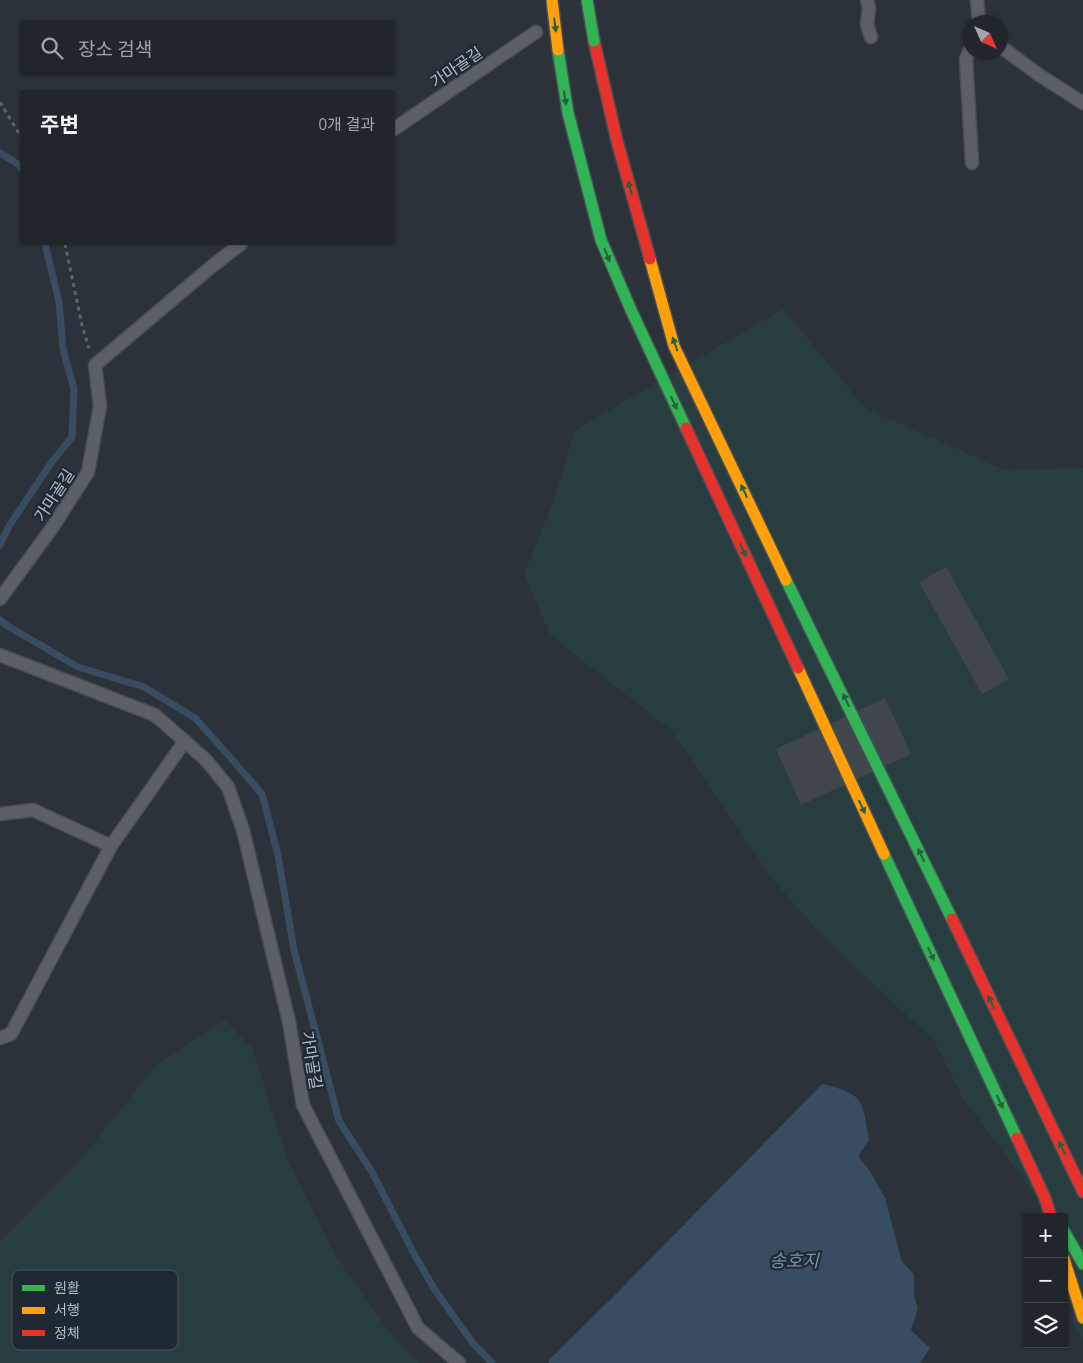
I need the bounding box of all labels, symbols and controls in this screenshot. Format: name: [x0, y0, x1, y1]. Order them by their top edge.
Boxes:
north arrow: [963, 15, 1008, 60]
one-way arrow: [551, 17, 559, 33]
search box: [20, 20, 395, 75]
icon: search: [38, 34, 66, 62]
text: 장소 검색: [78, 38, 152, 60]
street label: 가마골길: [427, 43, 485, 91]
one-way arrow: [562, 90, 570, 106]
text: 주변: [40, 112, 79, 136]
text: 0개 결과: [318, 115, 375, 133]
one-way arrow: [626, 180, 634, 195]
one-way arrow: [604, 248, 612, 262]
one-way arrow: [670, 337, 678, 352]
one-way arrow: [670, 396, 678, 410]
street label: 가마골길: [30, 465, 78, 525]
one-way arrow: [739, 484, 747, 498]
one-way arrow: [739, 543, 747, 557]
one-way arrow: [841, 693, 849, 707]
one-way arrow: [858, 800, 866, 814]
one-way arrow: [917, 848, 925, 862]
one-way arrow: [927, 947, 935, 961]
one-way arrow: [987, 995, 995, 1009]
street label: 가마골길: [299, 1030, 325, 1090]
one-way arrow: [996, 1095, 1004, 1109]
one-way arrow: [1058, 1141, 1066, 1155]
map controls: [1023, 1213, 1068, 1348]
button: +: [1023, 1213, 1068, 1258]
water label: 송호지: [769, 1250, 820, 1270]
button: −: [1023, 1258, 1068, 1303]
legend: [12, 1270, 178, 1350]
text: 원활: [54, 1280, 80, 1296]
text: 서행: [54, 1302, 80, 1318]
button: layers: [1023, 1303, 1068, 1348]
text: 정체: [54, 1325, 80, 1341]

